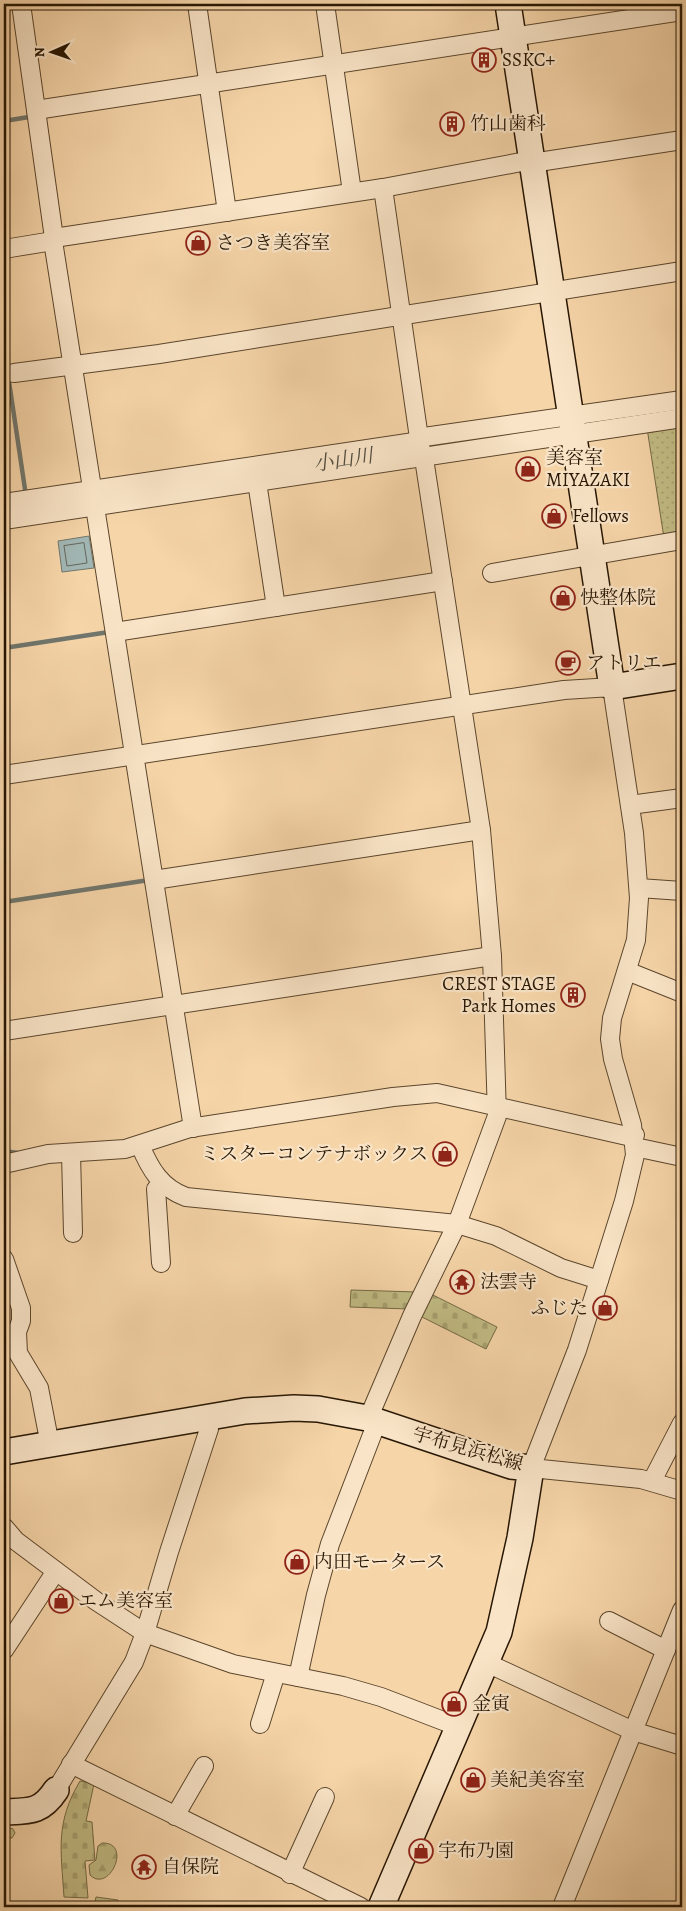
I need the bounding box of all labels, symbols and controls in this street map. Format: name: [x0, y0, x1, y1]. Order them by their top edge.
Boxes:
north arrow: [28, 28, 78, 78]
text: N: [30, 47, 49, 58]
building icon: SSKC+: [471, 47, 497, 73]
place label: SSKC+: [502, 47, 556, 73]
building icon: 竹山歯科: [439, 111, 465, 137]
place label: 竹山歯科: [470, 111, 546, 137]
shop icon: さつき美容室: [185, 230, 211, 256]
place label: さつき美容室: [216, 230, 330, 256]
water label: 小山川: [311, 442, 377, 478]
place label: 美容室 MIYAZAKI: [546, 445, 630, 493]
shop icon: 美容室 MIYAZAKI: [515, 456, 541, 482]
shop icon: Fellows: [541, 503, 567, 529]
place label: Fellows: [572, 503, 629, 529]
shop icon: 快整体院: [550, 585, 576, 611]
place label: 快整体院: [580, 585, 656, 611]
cafe icon: アトリエ: [555, 650, 581, 676]
place label: アトリエ: [586, 650, 662, 676]
place label: CREST STAGE Park Homes: [442, 971, 556, 1019]
building icon: CREST STAGE Park Homes: [560, 982, 586, 1008]
place label: ミスターコンテナボックス: [200, 1141, 428, 1167]
shop icon: ミスターコンテナボックス: [432, 1141, 458, 1167]
temple icon: 法雲寺: [449, 1269, 475, 1295]
place label: 法雲寺: [480, 1269, 537, 1295]
place label: ふじた: [531, 1295, 588, 1321]
shop icon: ふじた: [592, 1295, 618, 1321]
street label: 宇布見浜松線: [410, 1421, 526, 1477]
shop icon: 内田モータース: [284, 1549, 310, 1575]
place label: 内田モータース: [314, 1549, 445, 1575]
shop icon: エム美容室: [48, 1588, 74, 1614]
place label: エム美容室: [78, 1588, 173, 1614]
shop icon: 金寅: [441, 1691, 467, 1717]
place label: 金寅: [472, 1691, 510, 1717]
shop icon: 美紀美容室: [460, 1767, 486, 1793]
place label: 美紀美容室: [490, 1767, 585, 1793]
shop icon: 宇布乃園: [408, 1838, 434, 1864]
place label: 宇布乃園: [438, 1838, 514, 1864]
temple icon: 自保院: [131, 1854, 157, 1880]
place label: 自保院: [162, 1854, 219, 1880]

